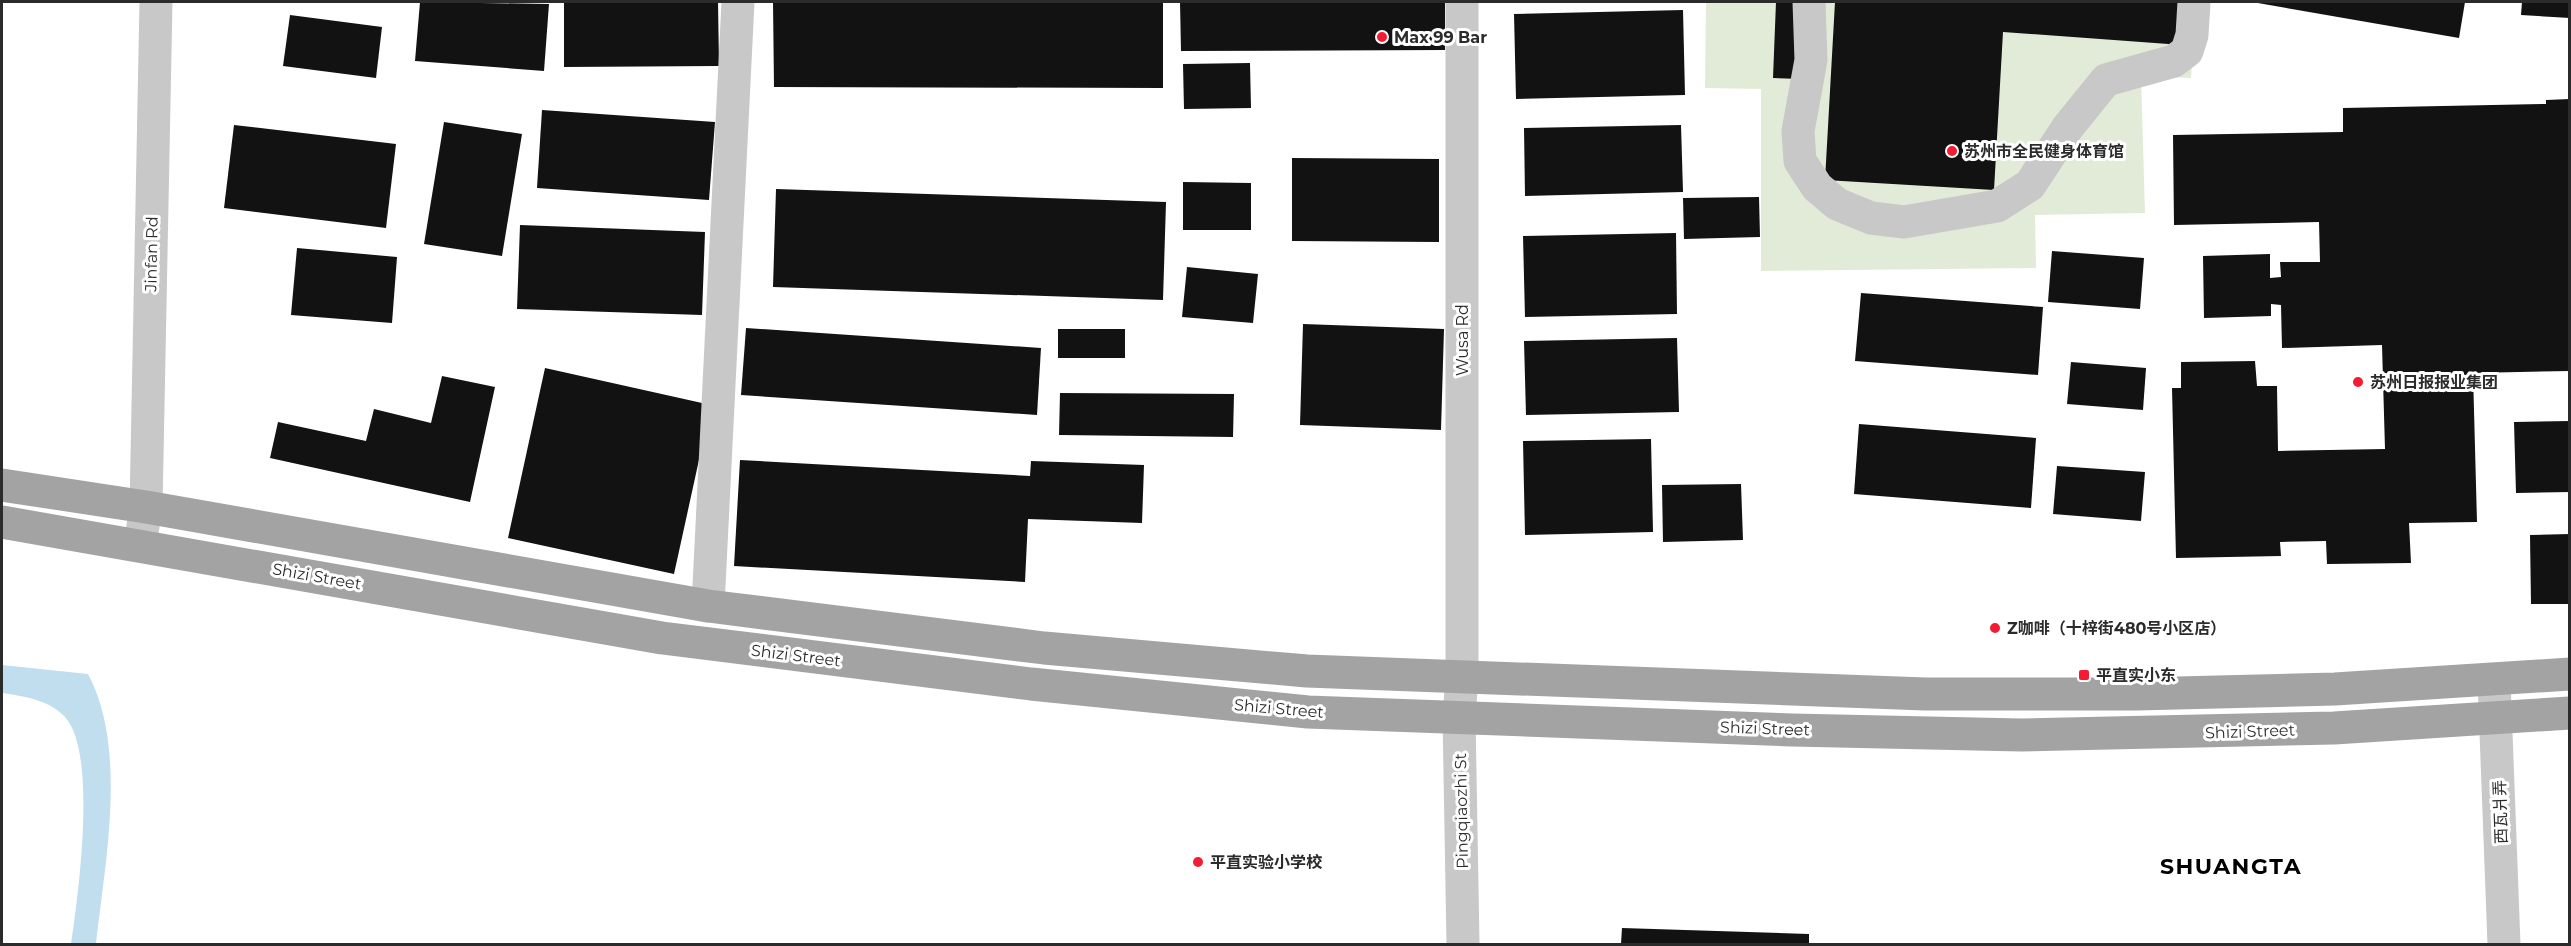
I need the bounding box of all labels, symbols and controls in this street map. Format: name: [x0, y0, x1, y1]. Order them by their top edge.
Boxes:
place label: Max 99 Bar: [1394, 28, 1487, 47]
marker: Max 99 Bar: [1375, 30, 1389, 44]
place label: 苏州市全民健身体育馆: [1964, 142, 2124, 161]
marker: 苏州市全民健身体育馆: [1945, 144, 1959, 158]
street label: Jinfan Rd: [141, 216, 162, 293]
street label: Wusa Rd: [1453, 304, 1472, 376]
place label: 苏州日报报业集团: [2370, 373, 2498, 392]
marker: 苏州日报报业集团: [2351, 375, 2365, 389]
street label: Shizi Street: [271, 559, 363, 594]
place label: Z咖啡（十梓街480号小区店）: [2007, 619, 2226, 638]
marker: Z咖啡（十梓街480号小区店）: [1988, 621, 2002, 635]
street label: Shizi Street: [750, 641, 842, 670]
place label: 平直实小东: [2096, 666, 2176, 685]
marker: 平直实小东: [2077, 668, 2091, 682]
street label: Shizi Street: [1233, 695, 1325, 722]
street label: Shizi Street: [1720, 717, 1811, 740]
street label: Shizi Street: [2205, 720, 2296, 743]
street label: Pingqiaozhi St: [1451, 752, 1472, 869]
street label: 西瓦爿弄: [2490, 780, 2511, 844]
place label: 平直实验小学校: [1210, 853, 1323, 872]
district label: SHUANGTA: [2160, 853, 2302, 880]
marker: 平直实验小学校: [1191, 855, 1205, 869]

